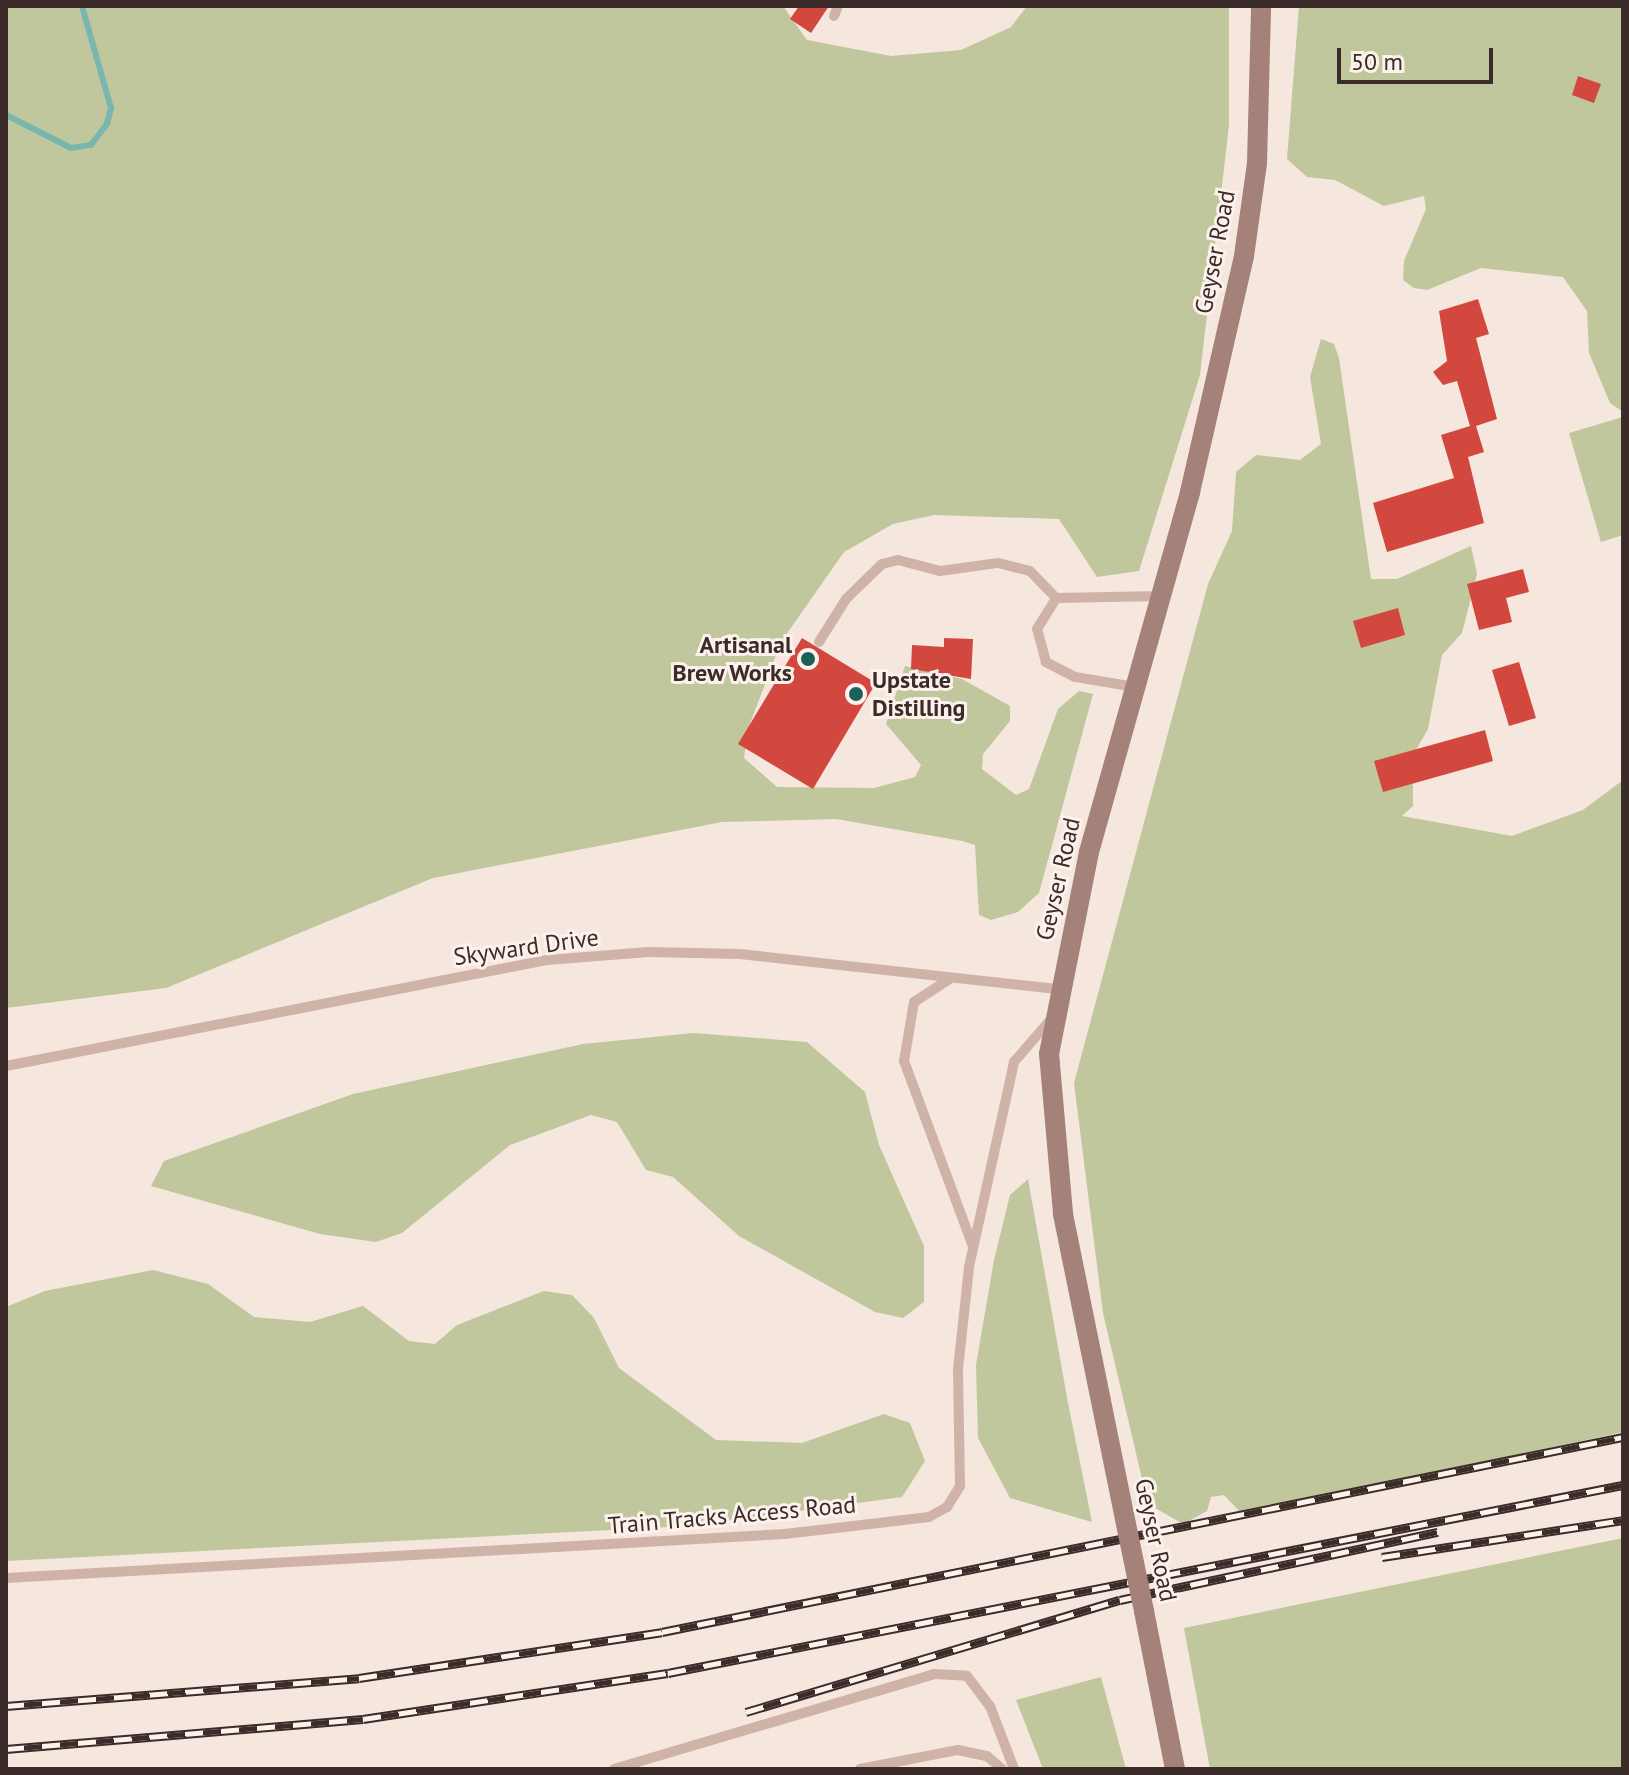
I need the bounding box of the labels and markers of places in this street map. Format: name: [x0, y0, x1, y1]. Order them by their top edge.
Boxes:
place label: Artisanal Brew Works: [671, 631, 792, 687]
marker: Artisanal Brew Works: [799, 650, 817, 668]
place label: Upstate Distilling: [872, 666, 965, 722]
marker: Upstate Distilling: [847, 685, 865, 703]

